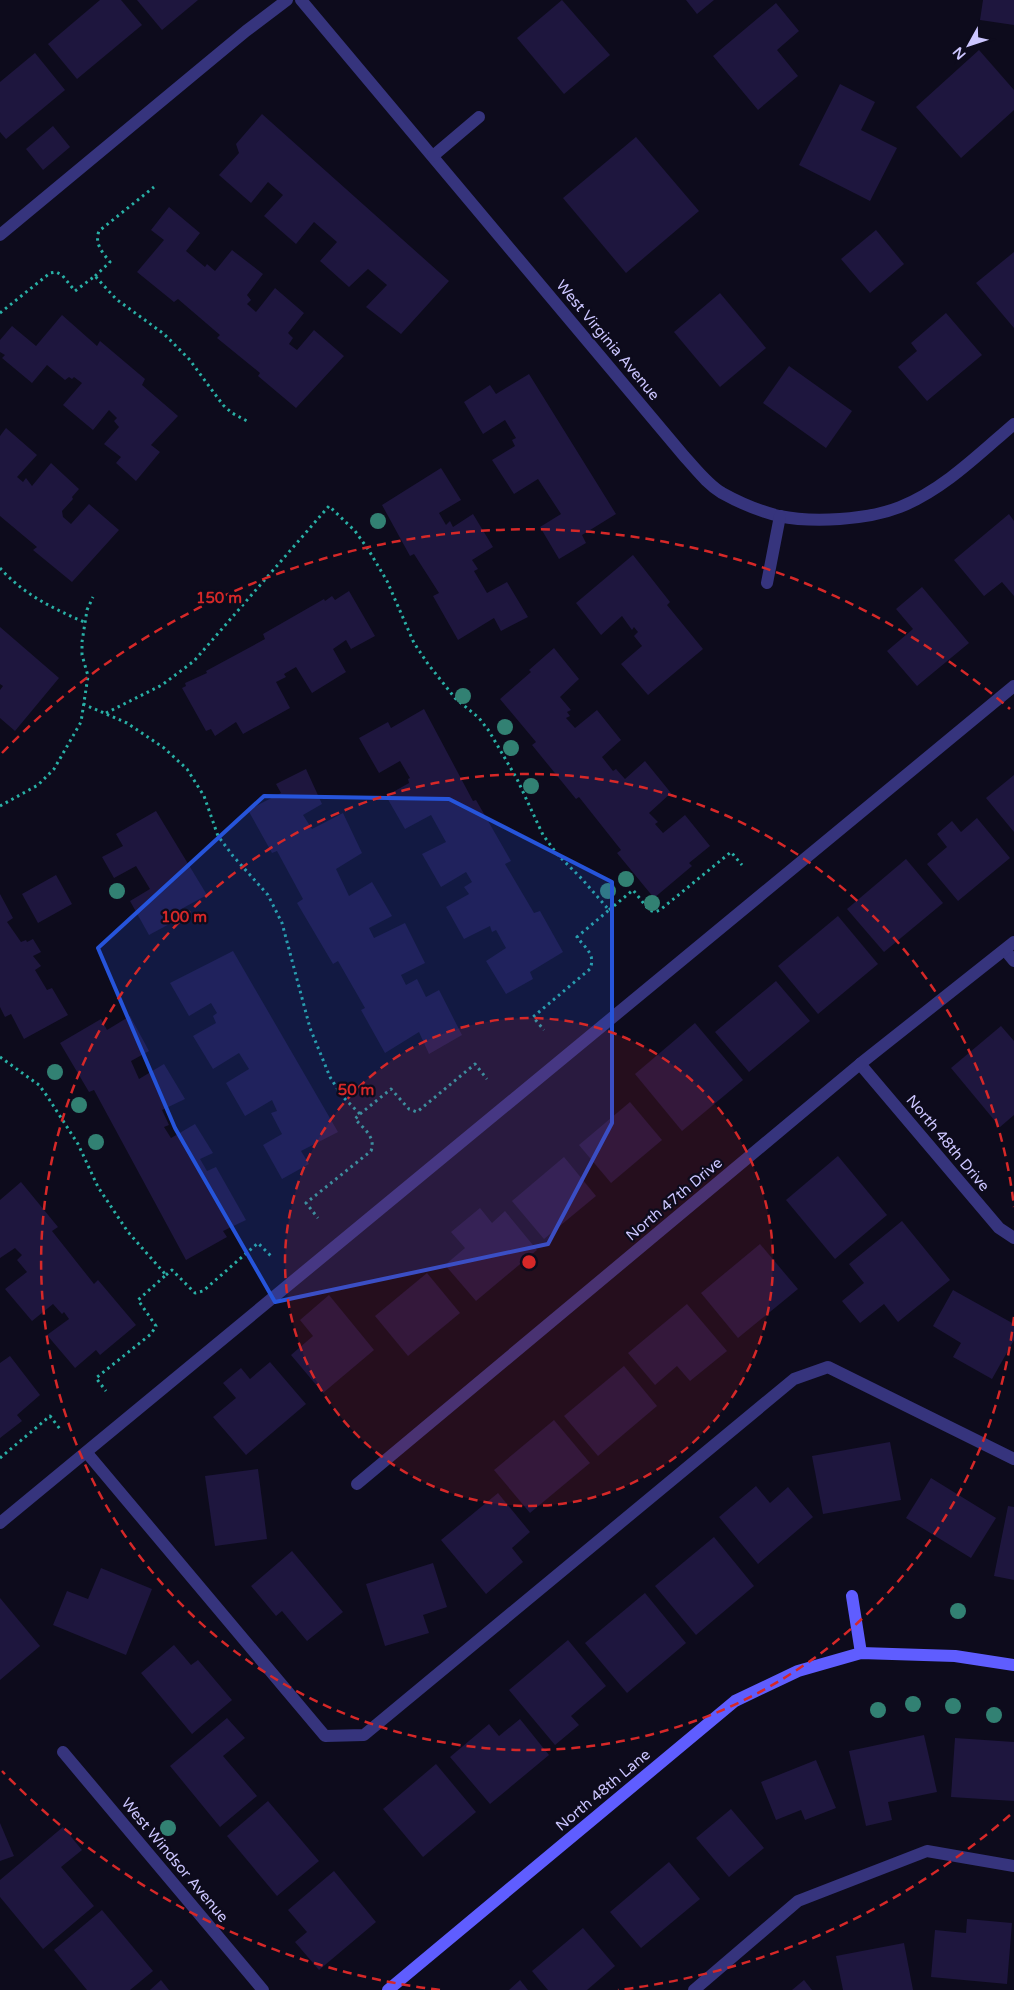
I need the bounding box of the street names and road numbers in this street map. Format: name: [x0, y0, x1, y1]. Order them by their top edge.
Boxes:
street label: West Virginia Avenue: [552, 276, 664, 404]
street label: North 48th Drive: [903, 1091, 993, 1195]
street label: North 47th Drive: [622, 1154, 726, 1244]
street label: North 48th Lane: [552, 1745, 654, 1835]
street label: West Windsor Avenue: [118, 1794, 232, 1926]

